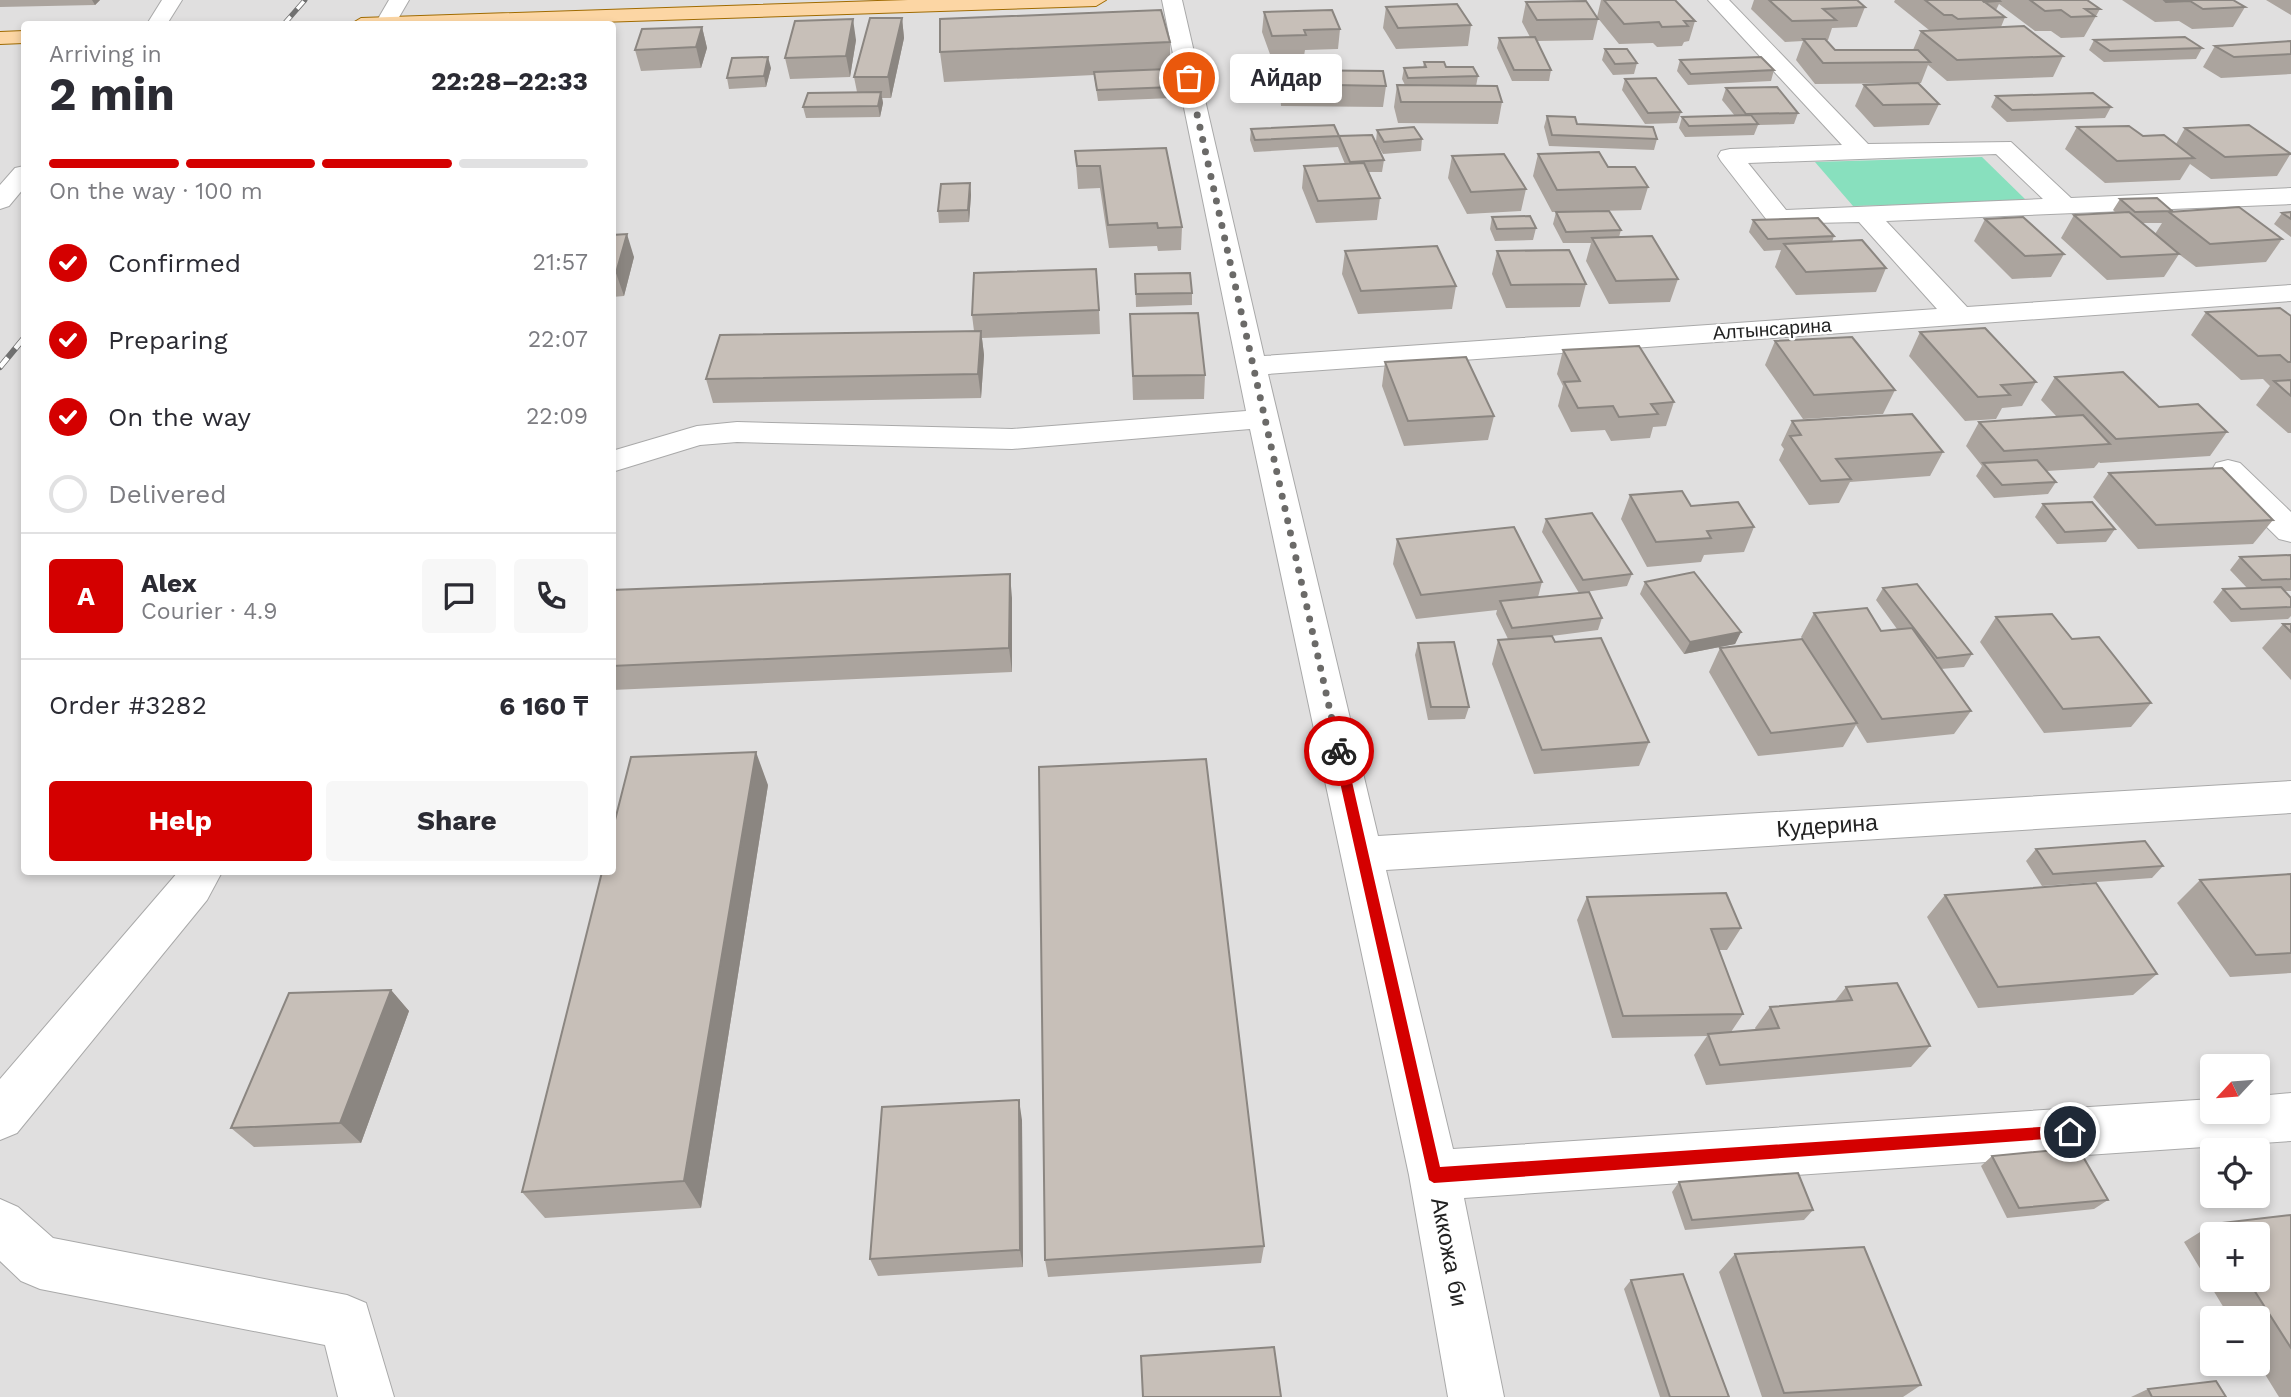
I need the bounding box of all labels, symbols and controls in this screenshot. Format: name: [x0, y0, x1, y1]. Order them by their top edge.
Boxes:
text: Arriving in: [49, 41, 162, 68]
pin: [1159, 48, 1219, 108]
callout: Айдар: [1231, 54, 1343, 102]
icon: bag: [1170, 59, 1208, 97]
text: Айдар: [1250, 65, 1322, 92]
text: 22:28–22:33: [431, 66, 588, 96]
text: 2 min: [49, 67, 175, 121]
text: On the way · 100 m: [49, 178, 263, 205]
icon: check: [49, 244, 87, 282]
text: Confirmed: [108, 248, 241, 278]
text: 21:57: [533, 249, 588, 276]
street label: Алтынсарина: [1712, 313, 1833, 345]
icon: check: [49, 321, 87, 359]
text: Preparing: [108, 325, 228, 355]
text: 22:07: [528, 326, 588, 353]
icon: check: [49, 398, 87, 436]
text: On the way: [108, 402, 251, 432]
text: 22:09: [526, 403, 588, 430]
text: Delivered: [108, 479, 227, 509]
button: chat: [422, 559, 496, 633]
button: phone: [514, 559, 588, 633]
text: Alex: [141, 568, 197, 598]
text: A: [77, 581, 95, 611]
text: Courier · 4.9: [141, 598, 277, 625]
text: Order #3282: [49, 690, 207, 720]
text: 6 160 ₸: [499, 691, 588, 721]
courier: [1304, 716, 1374, 786]
icon: bike: [1320, 732, 1358, 770]
button: Help: [49, 781, 312, 861]
button: Share: [326, 781, 588, 861]
street label: Кудерина: [1775, 809, 1879, 843]
north arrow: [2200, 1054, 2270, 1124]
map controls: [2200, 1054, 2270, 1376]
pin: [2040, 1102, 2100, 1162]
icon: home: [2051, 1113, 2089, 1151]
button: locate: [2200, 1138, 2270, 1208]
street label: Аккожа би: [1425, 1195, 1473, 1309]
button: +: [2200, 1222, 2270, 1292]
button: −: [2200, 1306, 2270, 1376]

